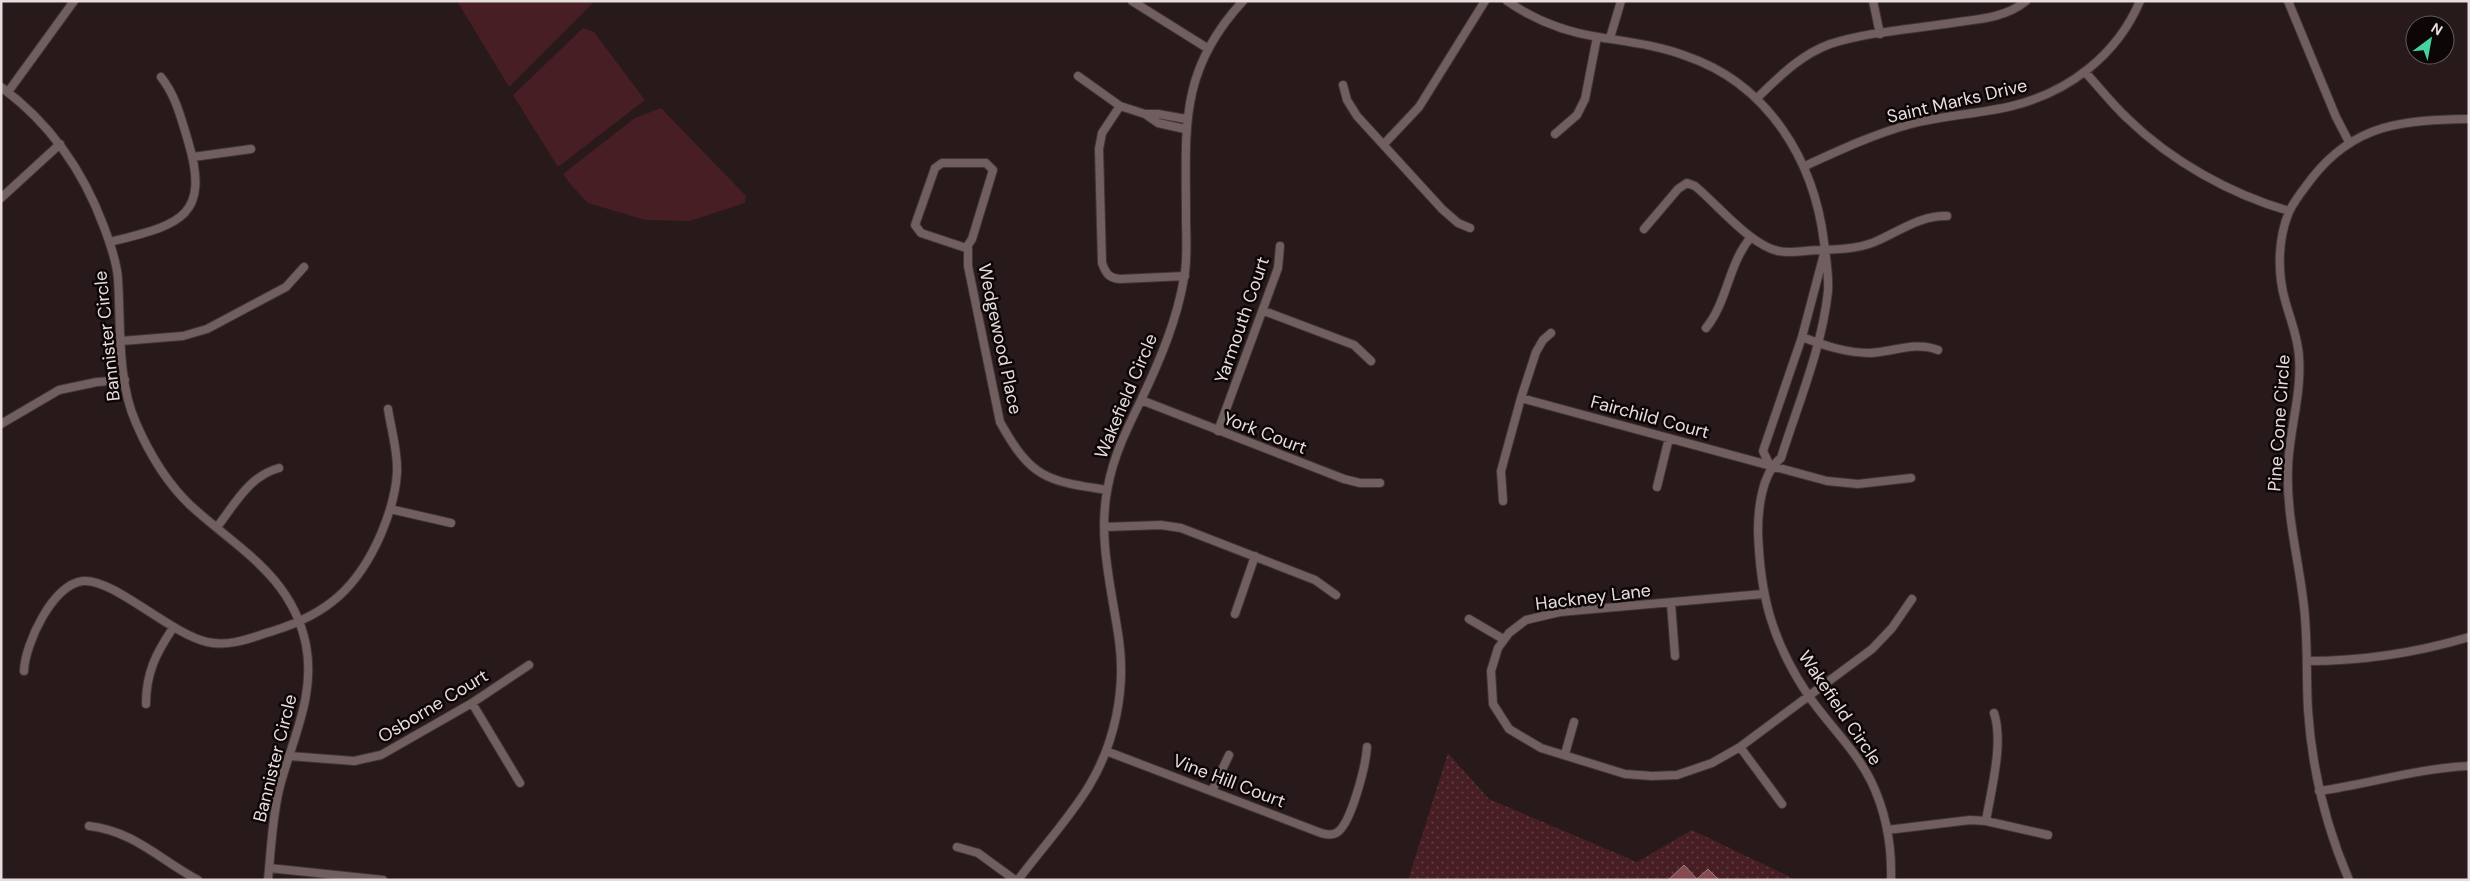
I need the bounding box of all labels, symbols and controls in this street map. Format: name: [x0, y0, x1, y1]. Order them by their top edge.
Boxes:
north arrow: [2405, 15, 2455, 65]
text: N: [2428, 19, 2446, 39]
street label: Saint Marks Drive: [1884, 73, 2030, 129]
street label: Yarmouth Court: [1209, 253, 1275, 387]
street label: Wedgewood Place: [972, 262, 1028, 416]
street label: Bannister Circle: [88, 270, 126, 402]
street label: Wakefield Circle: [1089, 330, 1163, 462]
street label: Pine Cone Circle: [2262, 354, 2296, 492]
street label: Fairchild Court: [1588, 390, 1712, 444]
street label: York Court: [1220, 406, 1310, 460]
street label: Hackney Lane: [1534, 578, 1652, 616]
street label: Wakefield Circle: [1793, 646, 1887, 770]
street label: Osborne Court: [373, 664, 493, 748]
street label: Bannister Circle: [248, 692, 302, 824]
street label: Vine Hill Court: [1169, 749, 1289, 813]

